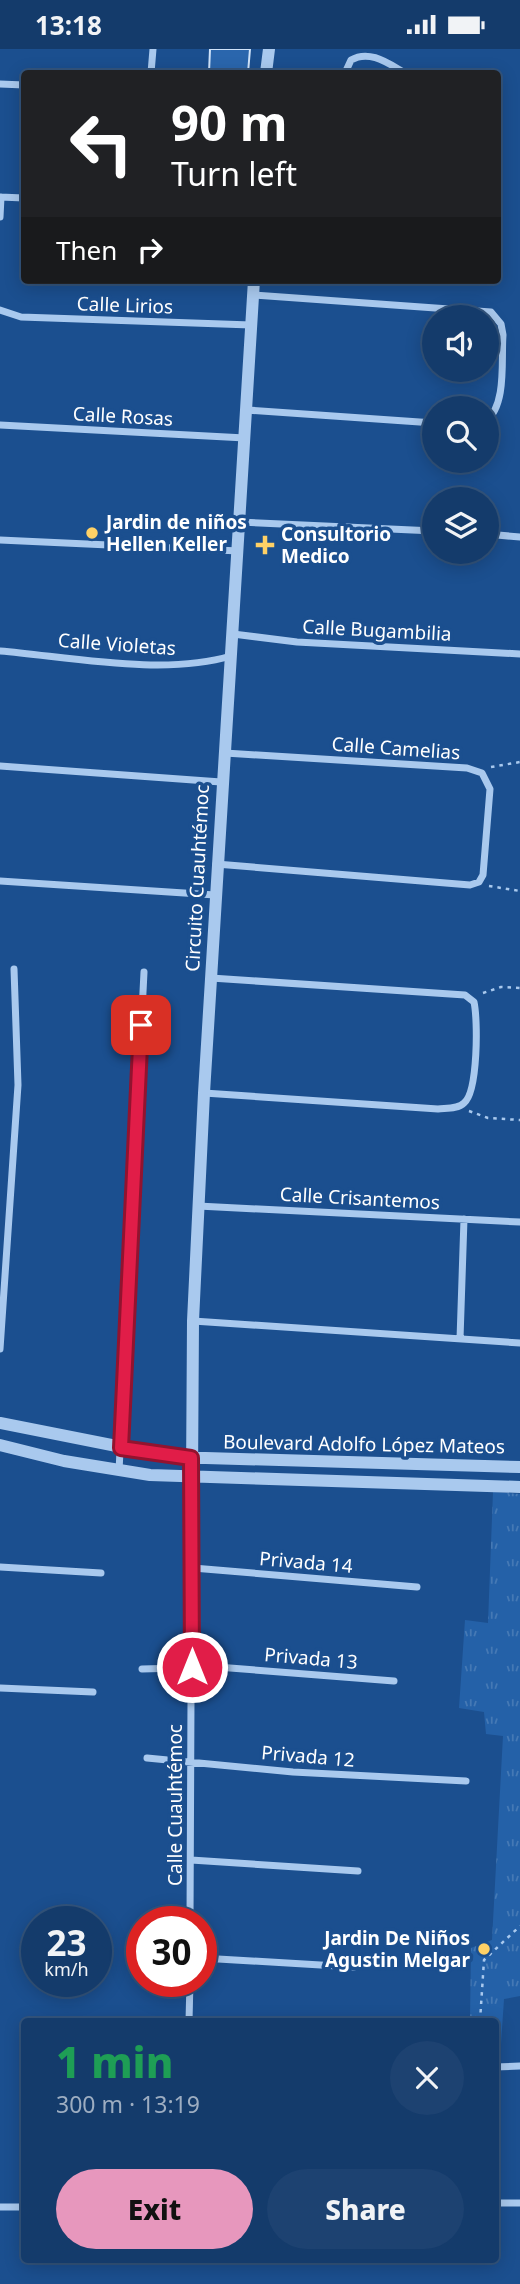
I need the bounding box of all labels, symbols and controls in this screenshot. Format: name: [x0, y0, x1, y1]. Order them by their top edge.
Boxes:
text: 13:18: [35, 7, 102, 43]
text: 90 m: [171, 89, 288, 155]
icon: left: [56, 98, 147, 189]
text: Turn left: [171, 152, 297, 195]
icon: right: [131, 231, 169, 269]
text: Then: [56, 232, 117, 268]
street label: Calle Lirios: [76, 290, 174, 320]
map controls: [422, 305, 499, 564]
button: sound: [422, 305, 499, 382]
button: search: [422, 396, 499, 473]
street label: Calle Rosas: [72, 400, 174, 432]
button: layers: [422, 487, 499, 564]
place label: Jardin de niños Hellen Keller: [104, 509, 247, 557]
place label: Consultorio Medico: [281, 521, 391, 569]
marker: Jardin de niños Hellen Keller: [84, 525, 100, 541]
marker: Consultorio Medico: [255, 535, 275, 555]
street label: Calle Bugambilia: [302, 613, 452, 647]
street label: Calle Violetas: [57, 627, 177, 661]
street label: Calle Camelias: [331, 731, 461, 765]
street label: Circuito Cuauhtémoc: [179, 784, 215, 972]
pin: [111, 995, 171, 1055]
icon: arrive: [122, 1006, 160, 1044]
street label: Calle Crisantemos: [279, 1181, 441, 1215]
street label: Boulevard Adolfo López Mateos: [223, 1429, 505, 1459]
street label: Privada 14: [258, 1545, 354, 1579]
position arrow: [155, 1630, 229, 1704]
street label: Privada 13: [263, 1641, 359, 1675]
street label: Calle Cuauhtémoc: [162, 1724, 188, 1886]
street label: Privada 12: [260, 1739, 356, 1773]
speed limit sign: 30: [126, 1906, 217, 1997]
text: 23: [46, 1919, 87, 1966]
place label: Jardin De Niños Agustin Melgar: [322, 1925, 470, 1973]
marker: Jardin De Niños Agustin Melgar: [476, 1941, 492, 1957]
text: km/h: [44, 1957, 89, 1981]
text: 1 min: [56, 2033, 173, 2090]
button: close: [390, 2041, 464, 2115]
text: 300 m · 13:19: [56, 2088, 200, 2120]
button: Exit: [56, 2169, 253, 2249]
button: Share: [267, 2169, 464, 2249]

